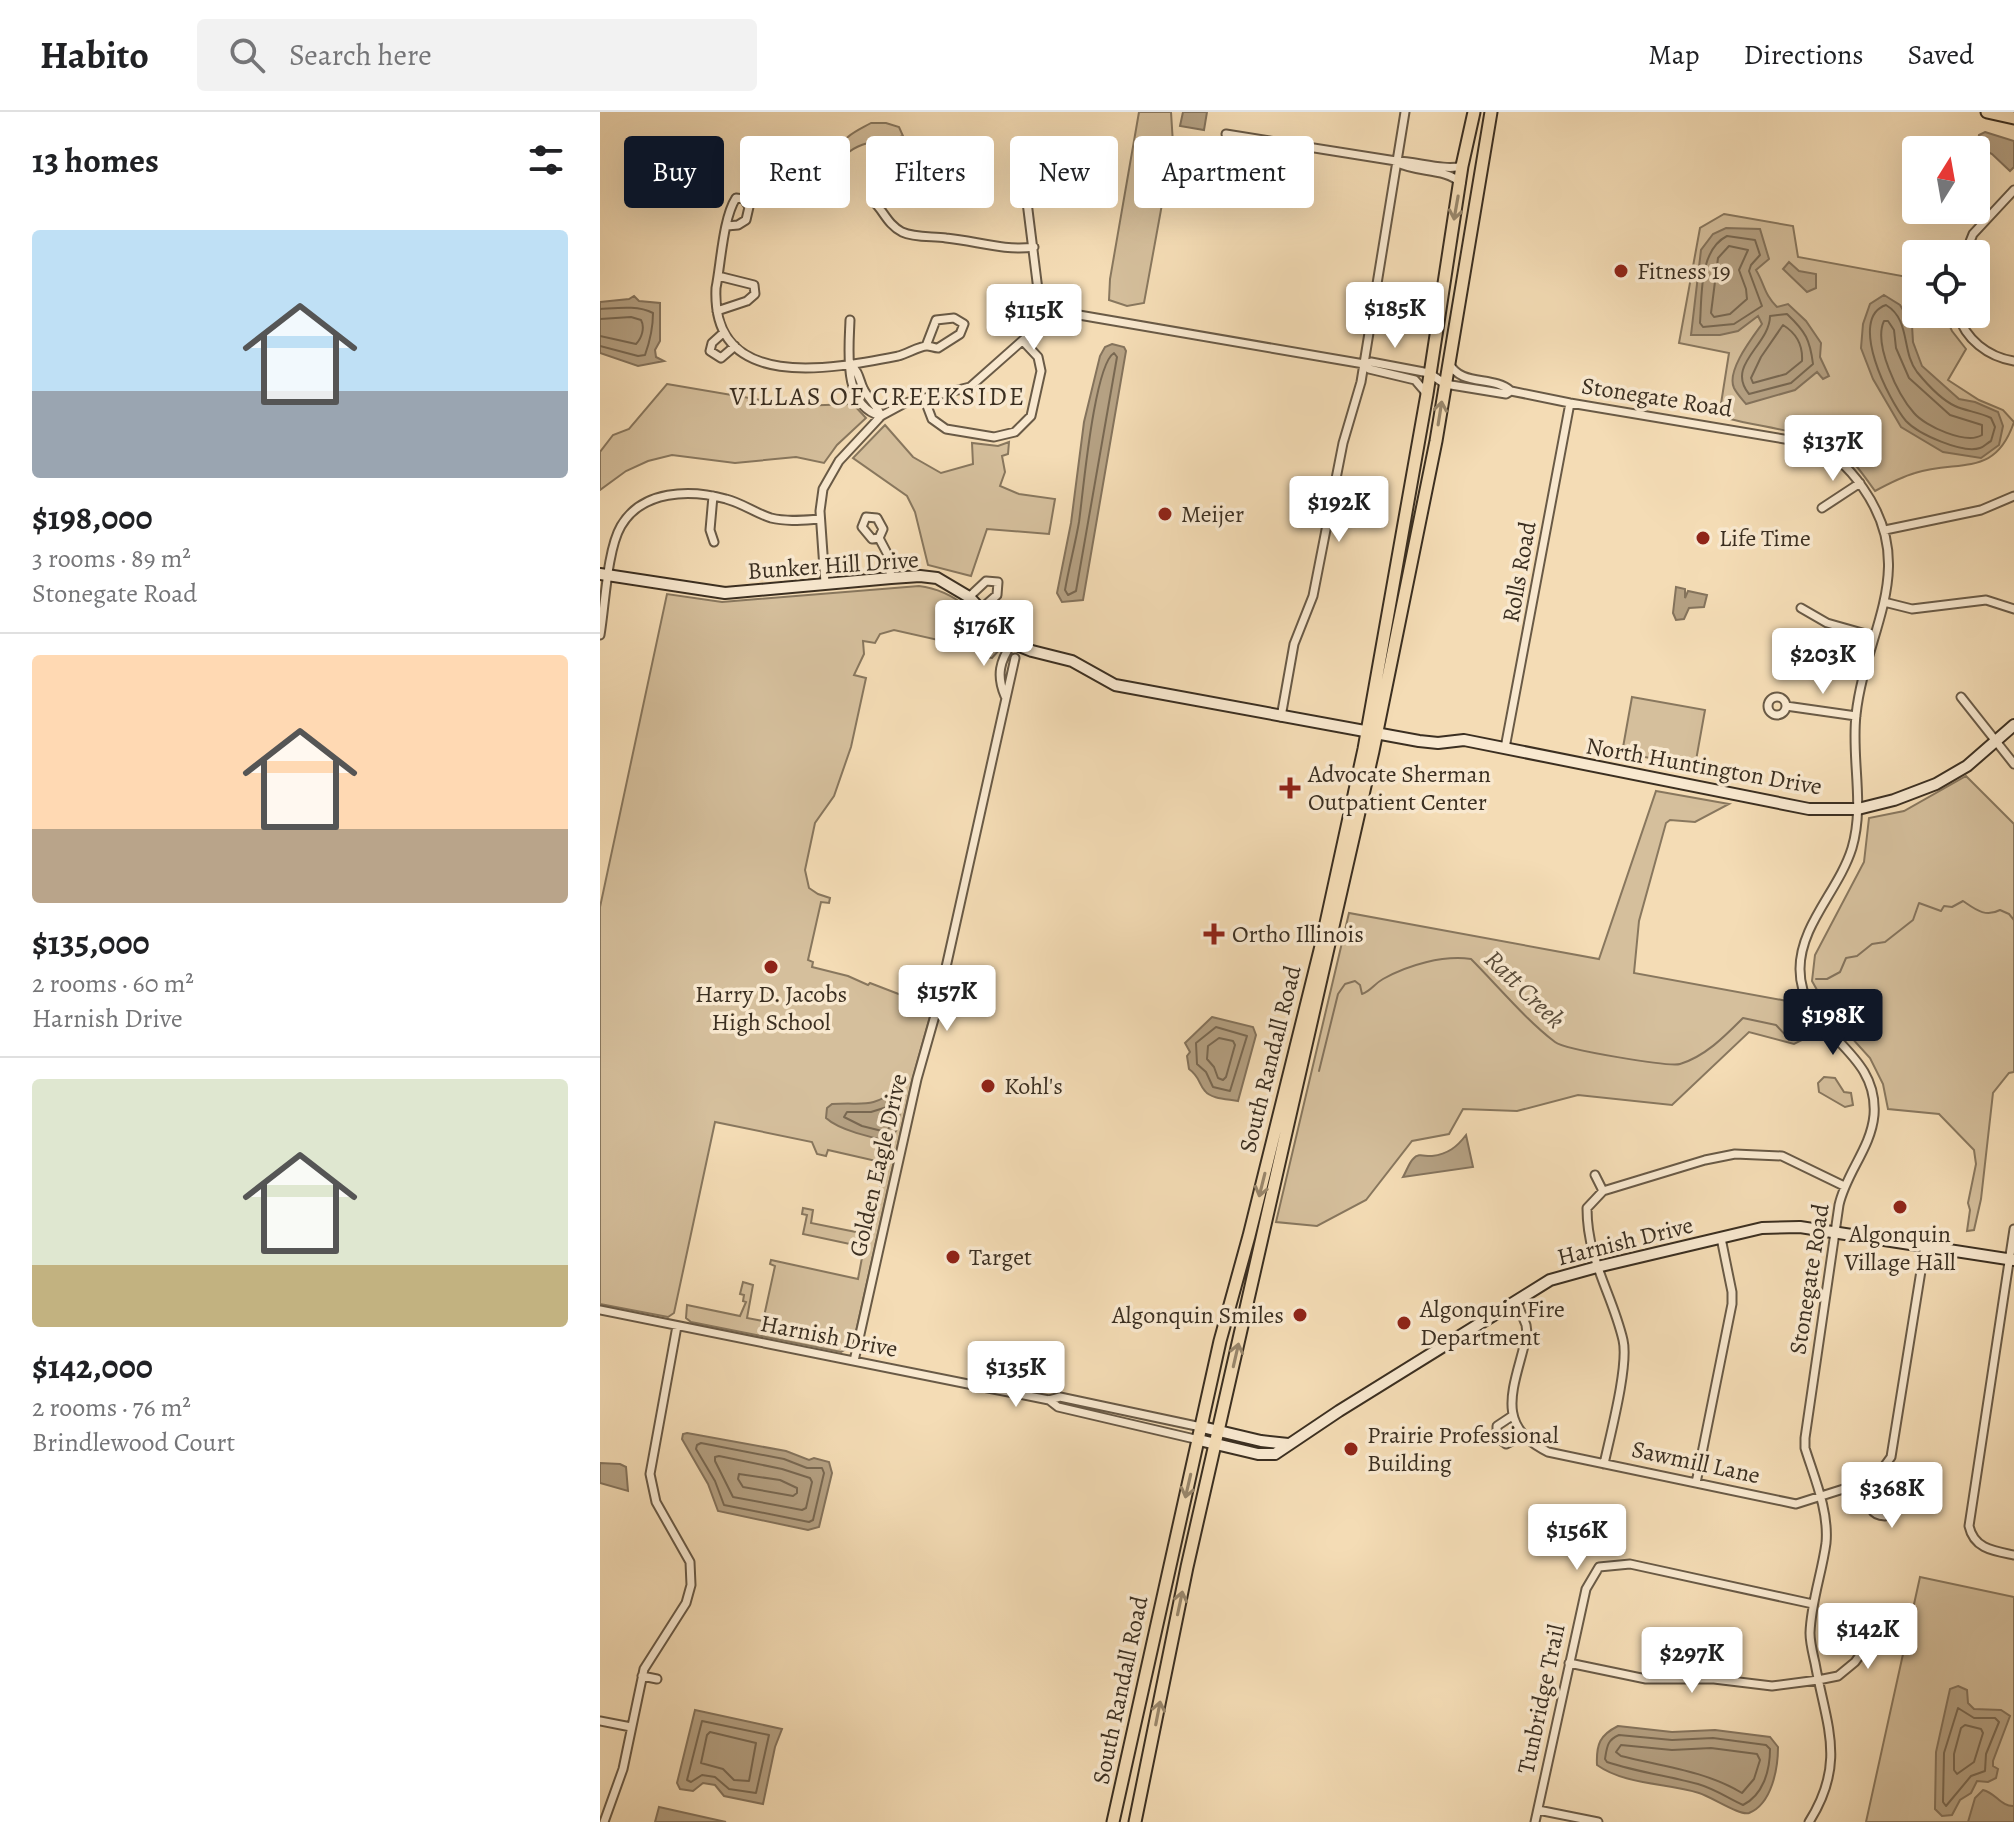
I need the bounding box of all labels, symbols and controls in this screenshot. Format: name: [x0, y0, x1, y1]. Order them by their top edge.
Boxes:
search box: [197, 19, 757, 91]
text: Habito: [40, 29, 149, 81]
icon: search: [225, 33, 269, 77]
text: Search here: [289, 35, 432, 75]
text: Map: [1648, 36, 1699, 74]
text: Directions: [1743, 36, 1864, 74]
text: Saved: [1908, 36, 1974, 74]
chip: Buy: [624, 136, 724, 208]
chip: Rent: [740, 136, 850, 208]
chip: Filters: [866, 136, 994, 208]
chip: New: [1010, 136, 1118, 208]
chip: Apartment: [1134, 136, 1314, 208]
north arrow: [1902, 136, 1990, 224]
map controls: [1902, 136, 1990, 328]
text: 13 homes: [32, 137, 159, 184]
icon: filters: [524, 138, 568, 182]
one-way arrow: [1448, 195, 1463, 220]
button: locate: [1902, 240, 1990, 328]
place label: Fitness 19: [1637, 255, 1731, 287]
marker: Fitness 19: [1612, 262, 1630, 280]
icon: home: [228, 282, 372, 426]
pin: $185K: [1339, 282, 1451, 350]
pin: $115K: [978, 284, 1090, 352]
text: $185K: [1364, 290, 1426, 325]
text: $115K: [1005, 292, 1063, 327]
street label: Stonegate Road: [1579, 369, 1735, 425]
district label: VILLAS OF CREEKSIDE: [729, 379, 1026, 414]
one-way arrow: [1434, 401, 1449, 426]
pin: $137K: [1777, 415, 1889, 483]
text: $137K: [1803, 423, 1863, 458]
pin: $192K: [1283, 476, 1395, 544]
text: $192K: [1307, 484, 1371, 519]
text: $198,000: [32, 494, 153, 541]
place label: Meijer: [1181, 498, 1244, 530]
marker: Meijer: [1156, 505, 1174, 523]
street label: Rolls Road: [1494, 519, 1544, 625]
place label: Life Time: [1719, 522, 1811, 554]
marker: Life Time: [1694, 529, 1712, 547]
text: 3 rooms · 89 m²: [32, 541, 191, 576]
street label: Bunker Hill Drive: [746, 543, 920, 587]
text: Stonegate Road: [32, 576, 197, 611]
pin: $176K: [928, 600, 1040, 668]
text: $176K: [953, 608, 1015, 643]
pin: $203K: [1767, 628, 1879, 696]
text: $203K: [1790, 636, 1856, 671]
icon: home: [228, 707, 372, 851]
street label: North Huntington Drive: [1583, 729, 1825, 803]
place label: Advocate Sherman Outpatient Center: [1307, 758, 1491, 818]
marker: Advocate Sherman Outpatient Center: [1279, 777, 1301, 799]
place label: Ortho Illinois: [1232, 918, 1364, 950]
text: $135,000: [32, 919, 150, 966]
marker: Ortho Illinois: [1203, 923, 1225, 945]
water label: Ratt Creek: [1477, 942, 1573, 1037]
marker: Harry D. Jacobs High School: [762, 958, 780, 976]
street label: South Randall Road: [1231, 962, 1309, 1156]
pin: $157K: [891, 965, 1003, 1033]
text: 2 rooms · 60 m²: [32, 966, 194, 1001]
text: $157K: [917, 973, 977, 1008]
place label: Harry D. Jacobs High School: [695, 978, 847, 1038]
pin: $198K: [1777, 989, 1889, 1057]
text: $198K: [1801, 997, 1865, 1032]
text: Harnish Drive: [32, 1001, 183, 1036]
street label: Golden Eagle Drive: [841, 1070, 915, 1260]
place label: Kohl's: [1004, 1070, 1063, 1102]
marker: Kohl's: [979, 1077, 997, 1095]
icon: home: [228, 1131, 372, 1275]
one-way arrow: [1254, 1172, 1269, 1197]
marker: Algonquin Village Hall: [1891, 1198, 1909, 1216]
street label: Stonegate Road: [1781, 1201, 1837, 1357]
street label: Harnish Drive: [1554, 1209, 1696, 1273]
place label: Algonquin Village Hall: [1843, 1218, 1956, 1278]
place label: Target: [969, 1241, 1032, 1273]
marker: Target: [944, 1248, 962, 1266]
place label: Algonquin Fire Department: [1419, 1293, 1565, 1353]
place label: Algonquin Smiles: [1111, 1299, 1284, 1331]
marker: Algonquin Smiles: [1291, 1306, 1309, 1324]
street label: Harnish Drive: [758, 1307, 900, 1365]
marker: Algonquin Fire Department: [1395, 1314, 1413, 1332]
pin: $135K: [960, 1341, 1072, 1409]
one-way arrow: [1229, 1342, 1244, 1368]
text: $142,000: [32, 1343, 153, 1390]
text: $135K: [986, 1349, 1046, 1384]
text: 2 rooms · 76 m²: [32, 1390, 191, 1425]
place label: Prairie Professional Building: [1367, 1419, 1559, 1479]
text: Brindlewood Court: [32, 1425, 235, 1460]
street label: Sawmill Lane: [1629, 1433, 1763, 1491]
marker: Prairie Professional Building: [1342, 1440, 1360, 1458]
pin: $368K: [1836, 1462, 1948, 1530]
text: $368K: [1859, 1470, 1925, 1505]
one-way arrow: [1180, 1472, 1195, 1498]
pin: $156K: [1521, 1504, 1633, 1572]
text: $156K: [1546, 1512, 1608, 1547]
one-way arrow: [1173, 1591, 1188, 1617]
street label: South Randall Road: [1084, 1593, 1156, 1787]
pin: $142K: [1812, 1603, 1924, 1671]
text: $142K: [1836, 1611, 1900, 1646]
street label: Tunbridge Trail: [1510, 1621, 1573, 1777]
pin: $297K: [1636, 1627, 1748, 1695]
text: $297K: [1660, 1635, 1724, 1670]
one-way arrow: [1151, 1701, 1166, 1726]

